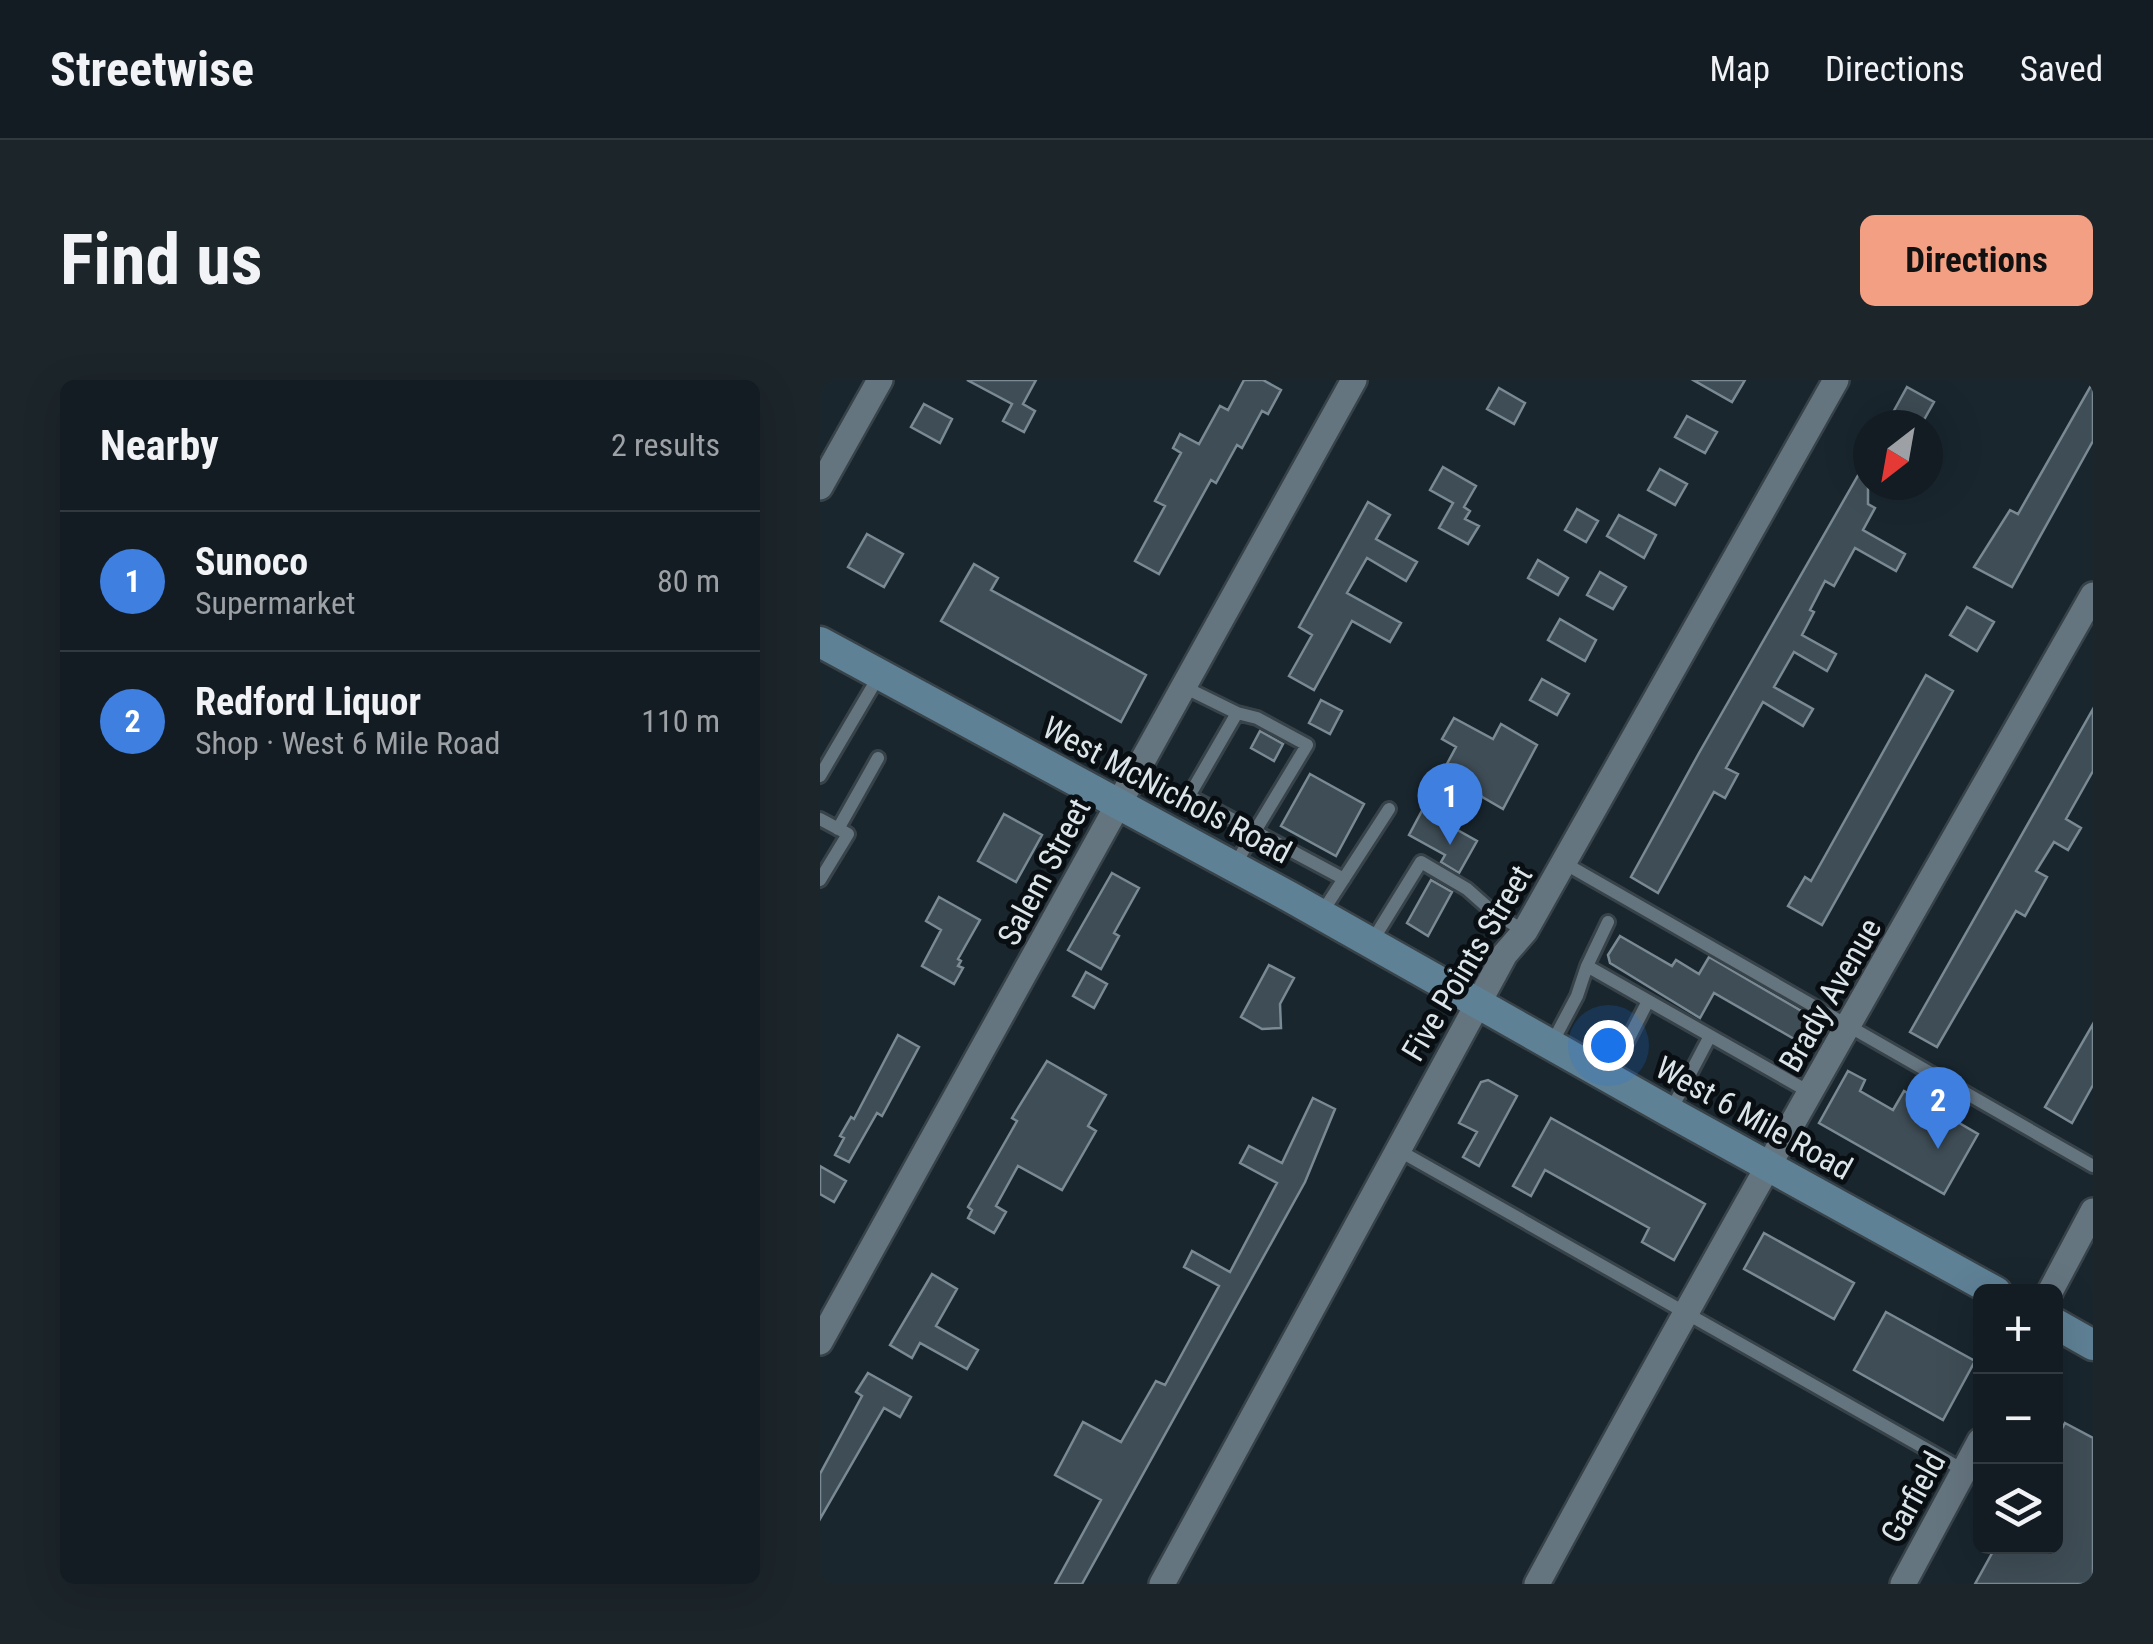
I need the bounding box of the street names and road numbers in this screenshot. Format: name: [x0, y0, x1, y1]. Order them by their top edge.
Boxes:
street label: West McNichols Road: [1036, 708, 1298, 872]
street label: Salem Street: [990, 792, 1098, 952]
street label: Five Points Street: [1394, 858, 1540, 1068]
street label: Brady Avenue: [1771, 912, 1889, 1078]
street label: West 6 Mile Road: [1649, 1048, 1859, 1188]
street label: Garfield: [1873, 1445, 1953, 1549]

